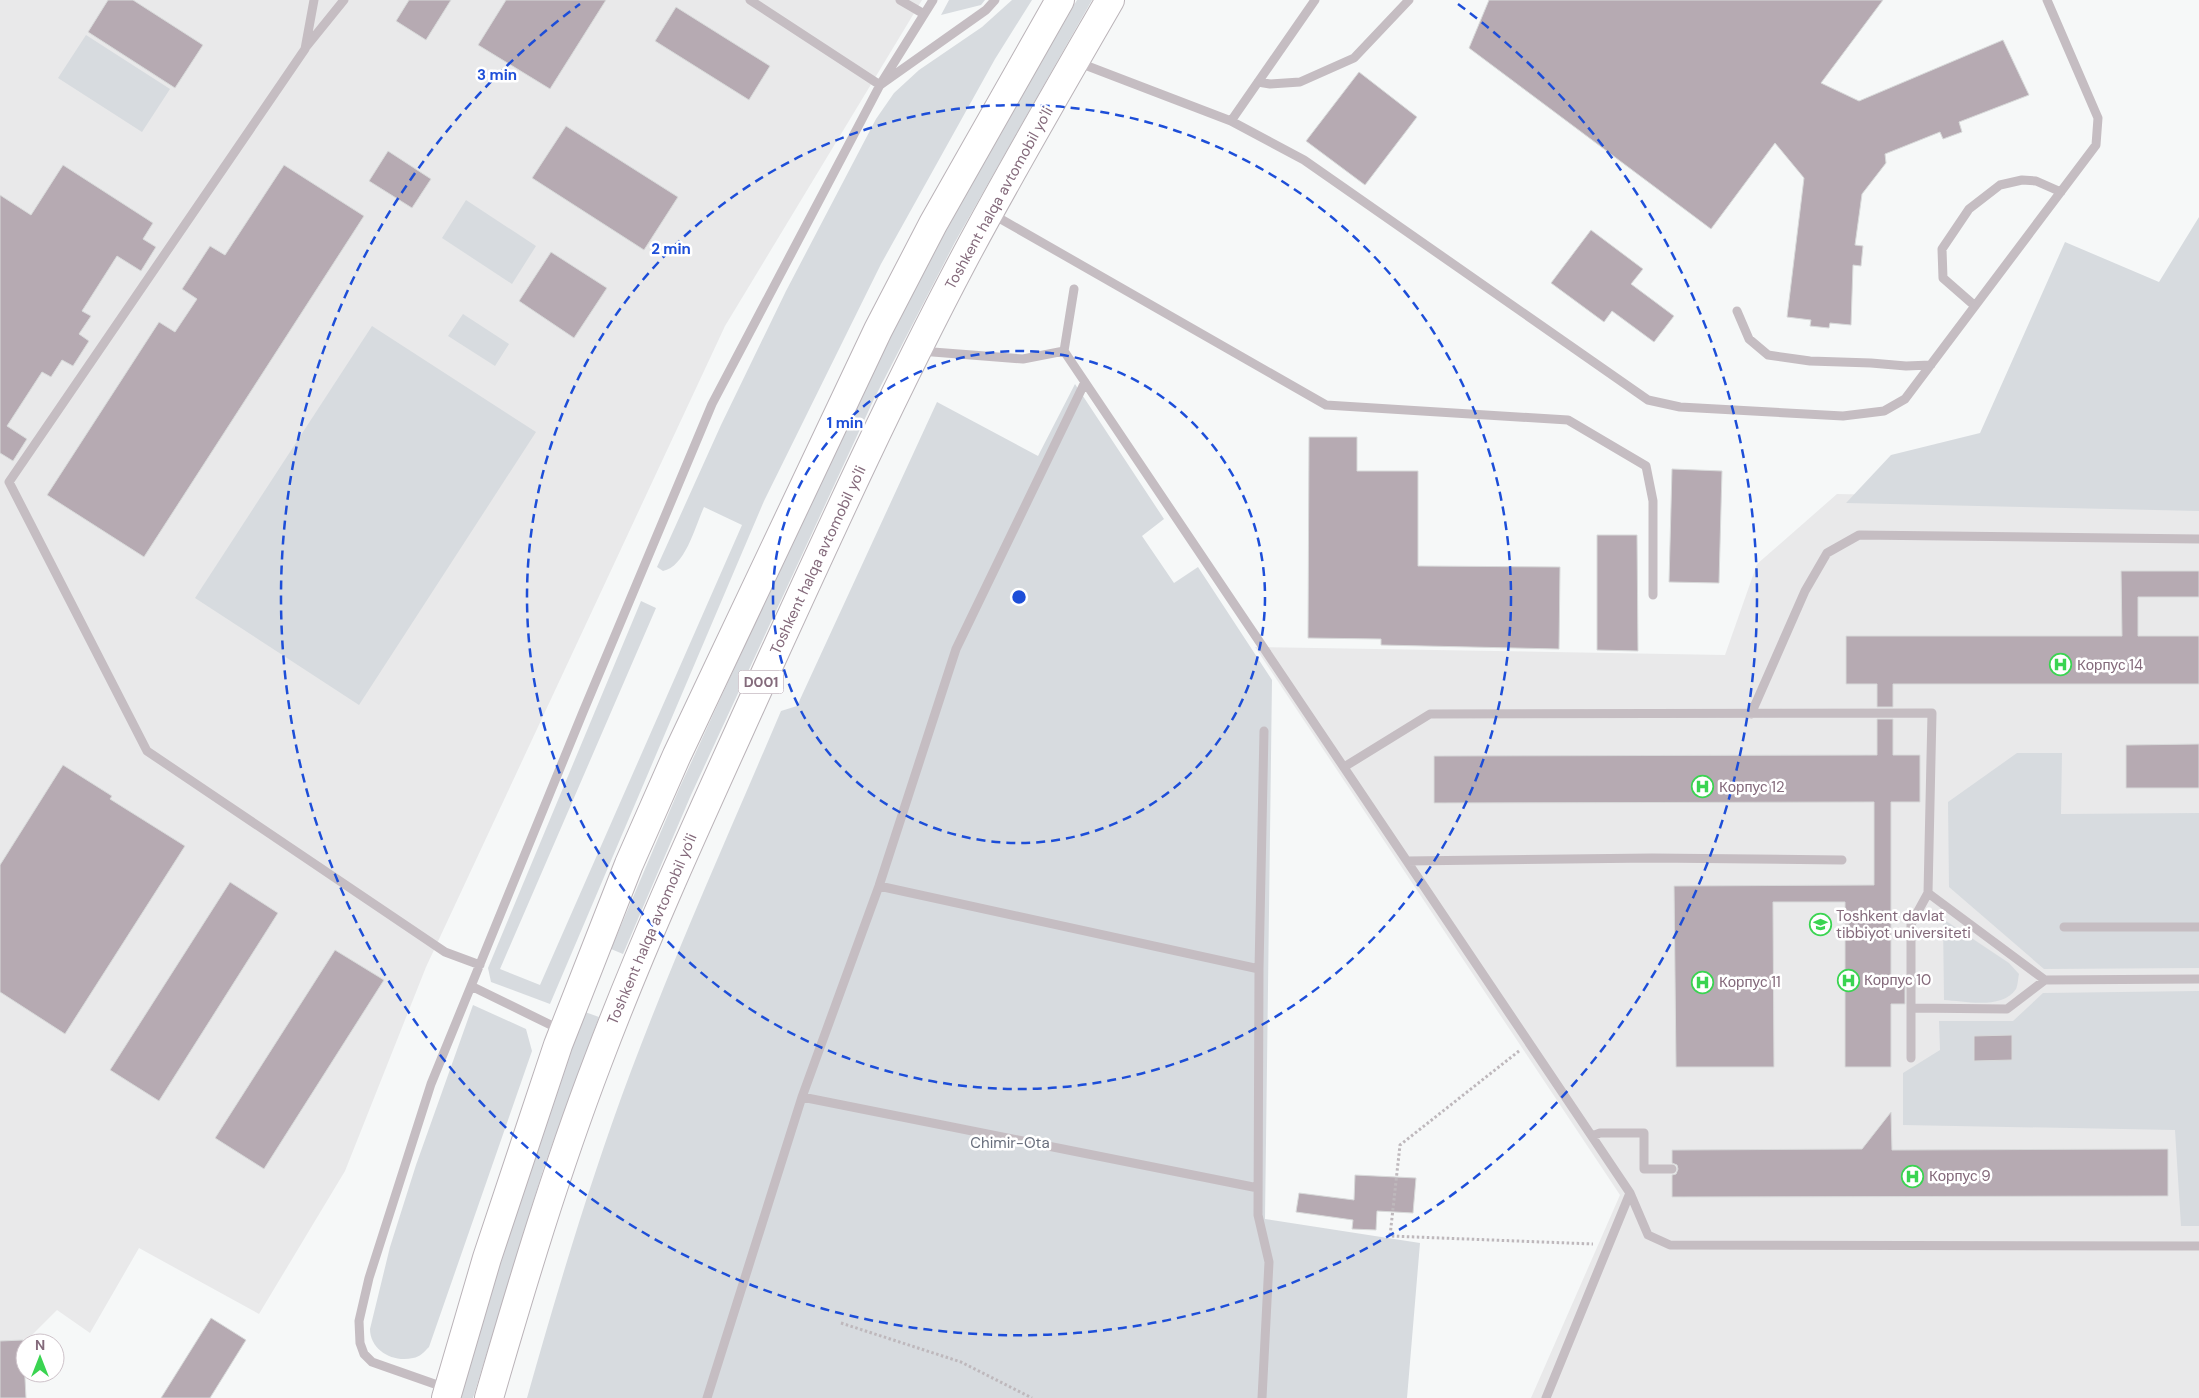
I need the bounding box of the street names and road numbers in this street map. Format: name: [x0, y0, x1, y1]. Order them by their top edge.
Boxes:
street label: Toshkent halqa avtomobil yo'li: [940, 103, 1058, 293]
street label: Toshkent halqa avtomobil yo'li: [765, 462, 871, 658]
road number: D001: [738, 670, 784, 694]
street label: Toshkent halqa avtomobil yo'li: [603, 830, 701, 1028]

